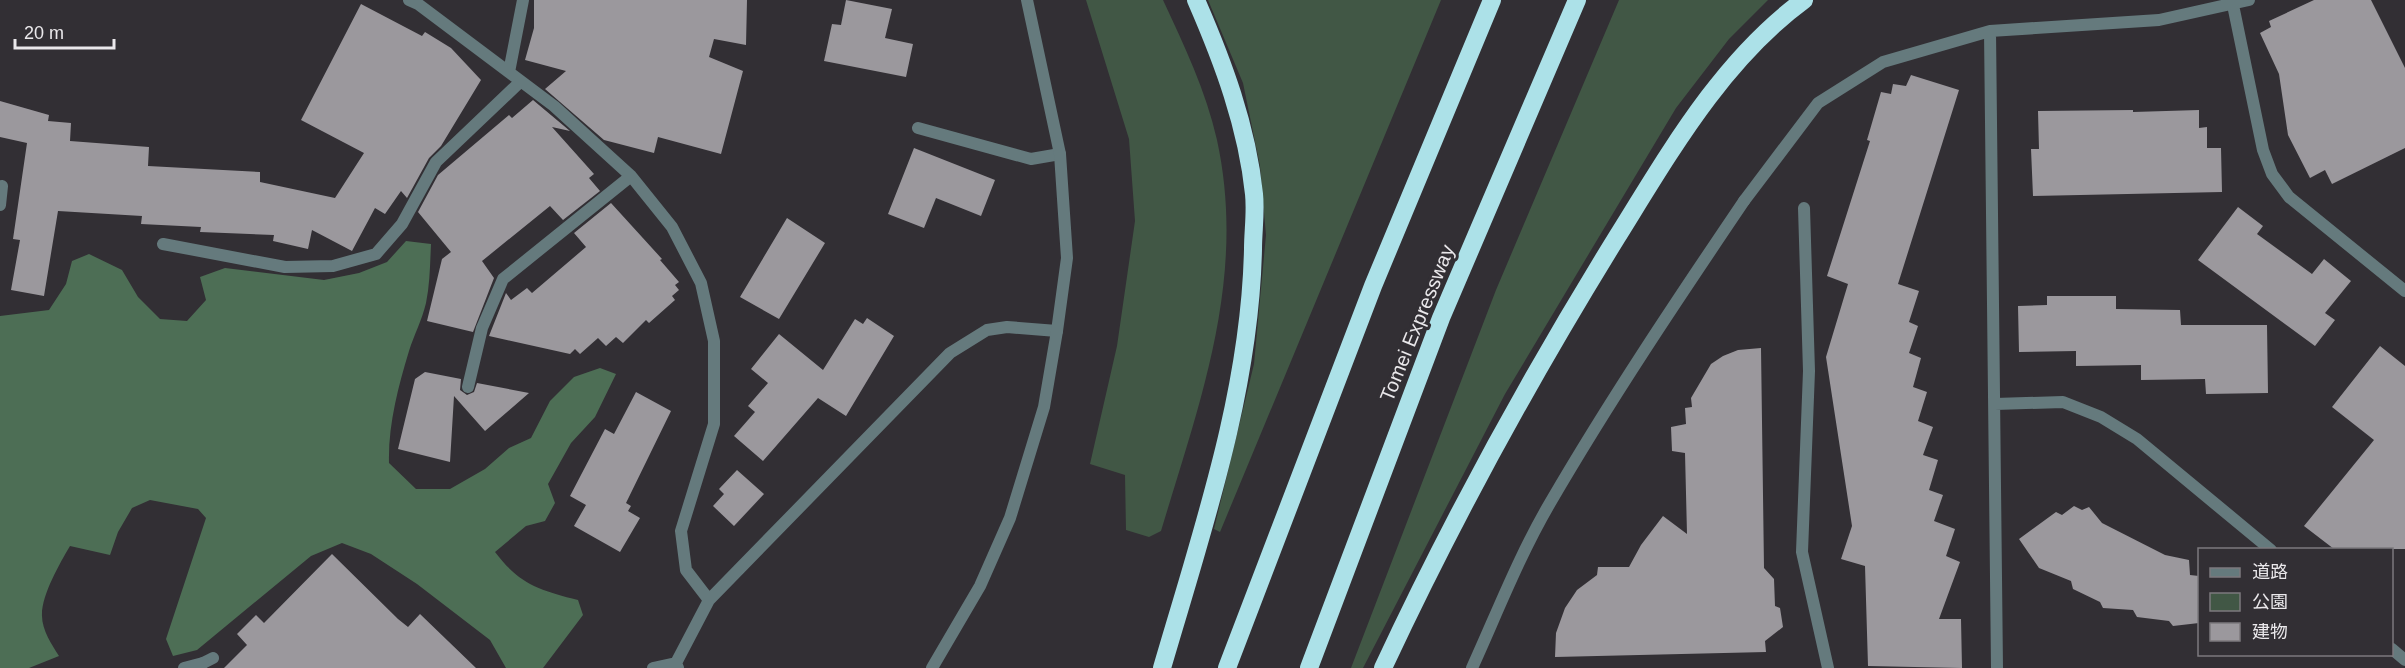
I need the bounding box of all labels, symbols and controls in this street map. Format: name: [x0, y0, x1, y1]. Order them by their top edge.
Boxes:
scale bar: [15, 12, 114, 50]
text: 20 m: [24, 23, 64, 43]
street label: Tomei Expressway: [1376, 242, 1458, 404]
legend: [2198, 548, 2393, 656]
text: 道路: [2252, 562, 2288, 582]
text: 公園: [2252, 592, 2288, 612]
text: 建物: [2252, 622, 2288, 642]

